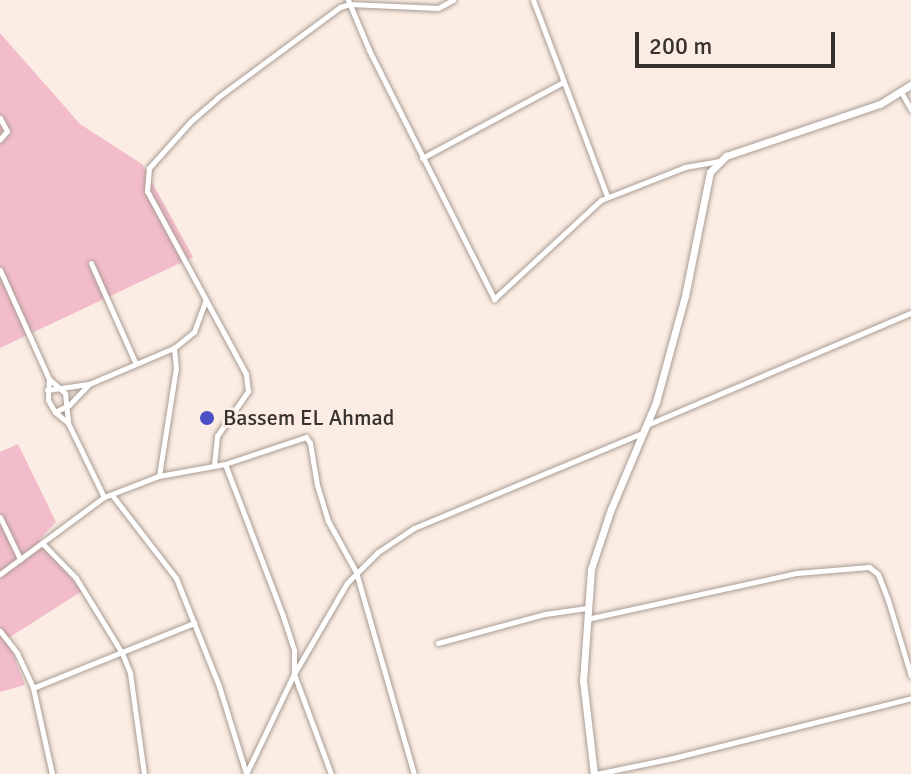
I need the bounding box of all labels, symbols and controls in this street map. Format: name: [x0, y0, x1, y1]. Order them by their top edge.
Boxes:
scale bar: [639, 16, 839, 66]
text: 200 m: [649, 31, 712, 61]
place label: Bassem EL Ahmad: [223, 405, 394, 431]
marker: Bassem EL Ahmad: [198, 409, 216, 427]

